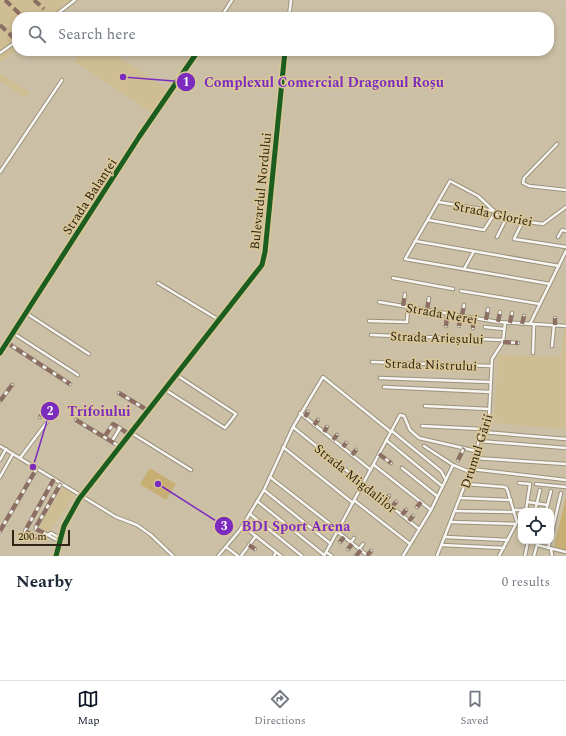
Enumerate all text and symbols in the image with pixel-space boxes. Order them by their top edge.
search box [12,12,554,56]
icon: search [26,23,48,45]
text: Search here [58,23,136,46]
callout: Complexul Comercial Dragonul Roșu [176,69,452,95]
text: Complexul Comercial Dragonul Roșu [204,72,445,93]
text: 1 [183,73,189,92]
street label: Bulevardul Nordului [245,132,277,251]
street label: Strada Balanței [58,154,122,239]
street label: Strada Gloriei [451,196,534,232]
street label: Strada Nerei [404,298,479,330]
street label: Strada Arieșului [390,326,484,350]
street label: Strada Nistrului [384,353,478,377]
callout: Trifoiului [40,398,139,424]
text: Trifoiului [67,401,131,422]
text: 2 [47,402,54,421]
street label: Drumul Gării [455,411,498,491]
street label: Strada Migdalilor [310,439,401,518]
map controls [518,508,554,544]
button: locate [518,508,554,544]
callout: BDI Sport Arena [214,513,358,539]
text: BDI Sport Arena [242,516,351,537]
text: 3 [221,517,228,536]
scale bar [12,528,70,547]
text: 200 m [18,528,47,545]
text: Nearby [16,569,72,595]
text: 0 results [502,572,550,592]
tab: Map [77,688,100,729]
tab: Directions [254,688,306,729]
tab: Saved [460,688,489,729]

